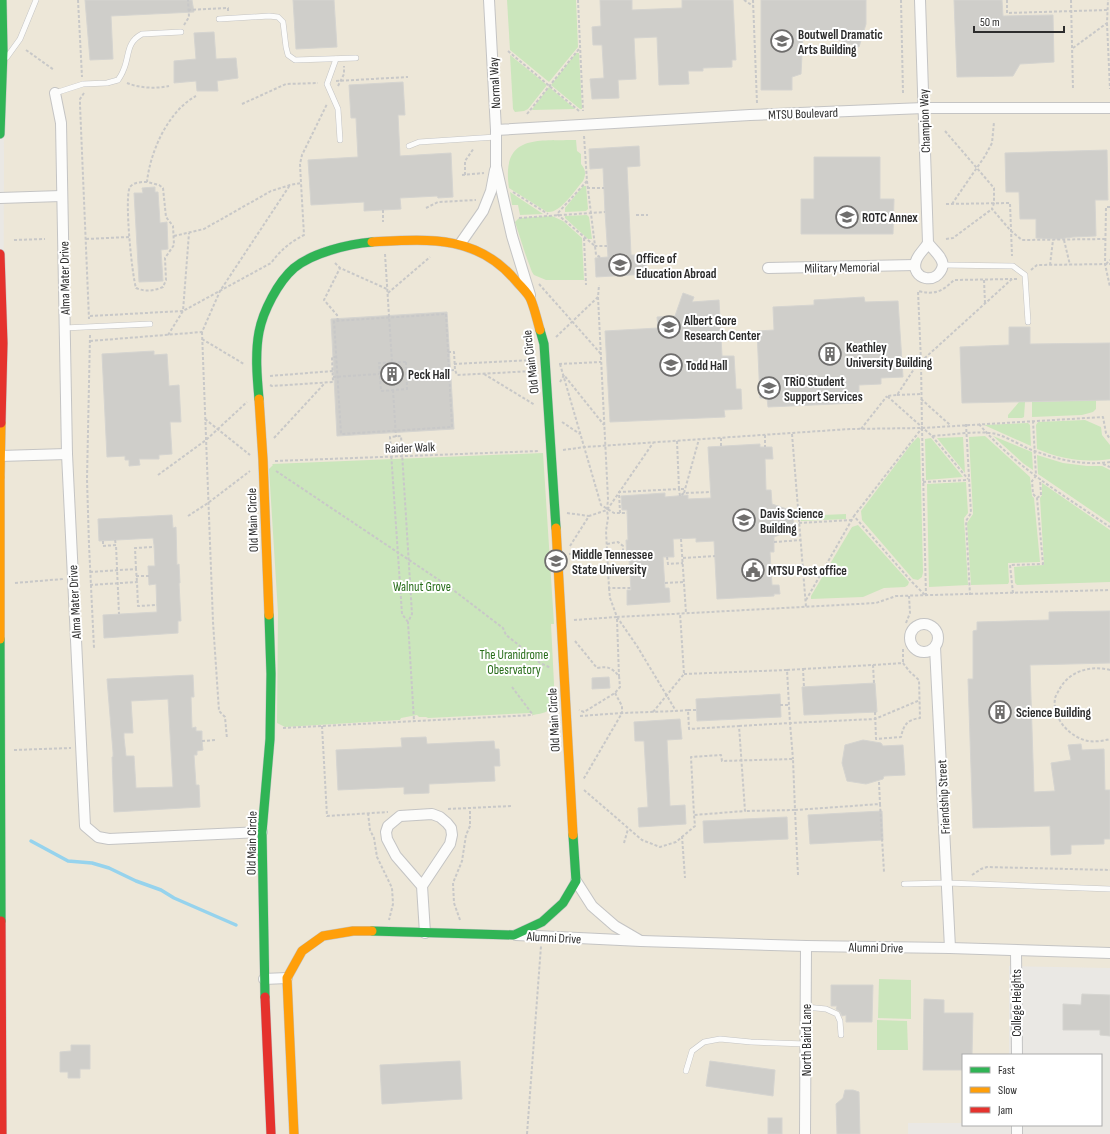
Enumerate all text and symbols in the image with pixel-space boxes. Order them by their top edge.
scale bar [974,8,1064,34]
text: 50 m [980,15,1000,30]
place label: Boutwell Dramatic Arts Building [797,27,883,58]
school or university icon: Boutwell Dramatic Arts Building [769,28,795,54]
street label: Normal Way [486,57,504,109]
street label: Champion Way [916,89,934,153]
street label: MTSU Boulevard [768,105,838,123]
school or university icon: ROTC Annex [834,204,860,230]
place label: ROTC Annex [862,210,918,226]
street label: Alma Mater Drive [56,241,74,316]
place label: Office of Education Abroad [636,251,717,282]
school or university icon: Office of Education Abroad [607,252,633,278]
street label: Military Memorial [804,259,880,277]
place label: Albert Gore Research Center [683,313,761,344]
school or university icon: Albert Gore Research Center [656,314,682,340]
street label: Old Main Circle [519,329,543,395]
place label: Keathley University Building [846,340,933,371]
building icon: Keathley University Building [817,341,843,367]
school or university icon: Todd Hall [658,352,684,378]
place label: Todd Hall [686,358,728,374]
building icon: Peck Hall [379,361,405,387]
place label: Peck Hall [408,367,450,383]
place label: TRiO Student Support Services [784,374,863,405]
school or university icon: TRiO Student Support Services [756,375,782,401]
street label: Raider Walk [385,439,435,457]
street label: Old Main Circle [244,488,262,552]
place label: Davis Science Building [760,506,824,537]
school or university icon: Davis Science Building [731,507,757,533]
place label: Middle Tennessee State University [572,547,653,578]
school or university icon: Middle Tennessee State University [543,548,569,574]
public building icon: MTSU Post office [740,557,766,583]
place label: MTSU Post office [768,563,847,579]
street label: Alma Mater Drive [65,565,85,640]
park label: Walnut Grove [393,579,451,595]
park label: The Uranidrome Obesrvatory [480,647,548,678]
street label: Old Main Circle [544,687,564,752]
building icon: Science Building [987,699,1013,725]
place label: Science Building [1016,705,1092,721]
street label: Friendship Street [934,759,954,835]
street label: Old Main Circle [243,811,261,875]
street label: Alumni Drive [525,929,582,947]
street label: Alumni Drive [848,940,903,956]
street label: College Heights [1009,969,1025,1037]
street label: North Baird Lane [799,1004,815,1076]
legend [962,1054,1102,1126]
text: Fast [998,1063,1015,1078]
text: Slow [998,1083,1017,1098]
text: Jam [997,1103,1013,1118]

